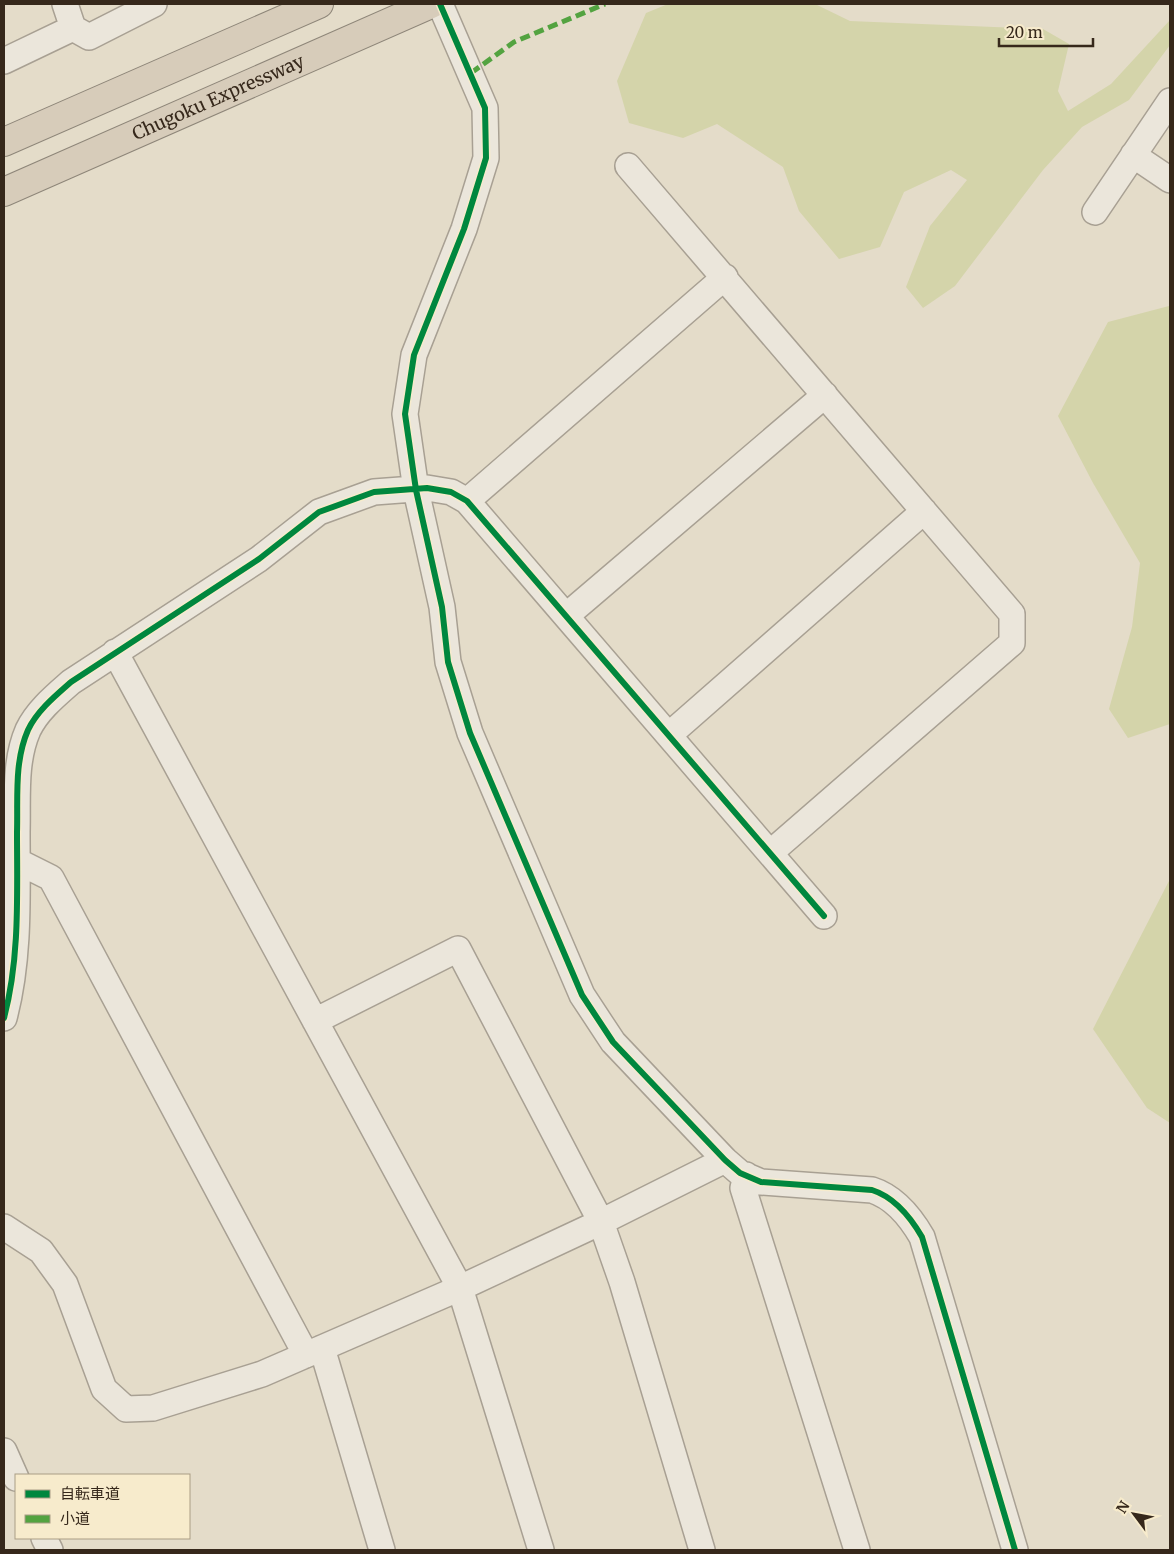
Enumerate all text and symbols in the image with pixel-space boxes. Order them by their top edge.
scale bar [999,15,1093,47]
text: 20 m [1006,23,1043,42]
street label: Chugoku Expressway [128,49,308,145]
legend [15,1474,190,1539]
text: 自転車道 [60,1484,120,1503]
north arrow [1109,1489,1159,1539]
text: N [1112,1498,1134,1517]
text: 小道 [60,1509,90,1528]

